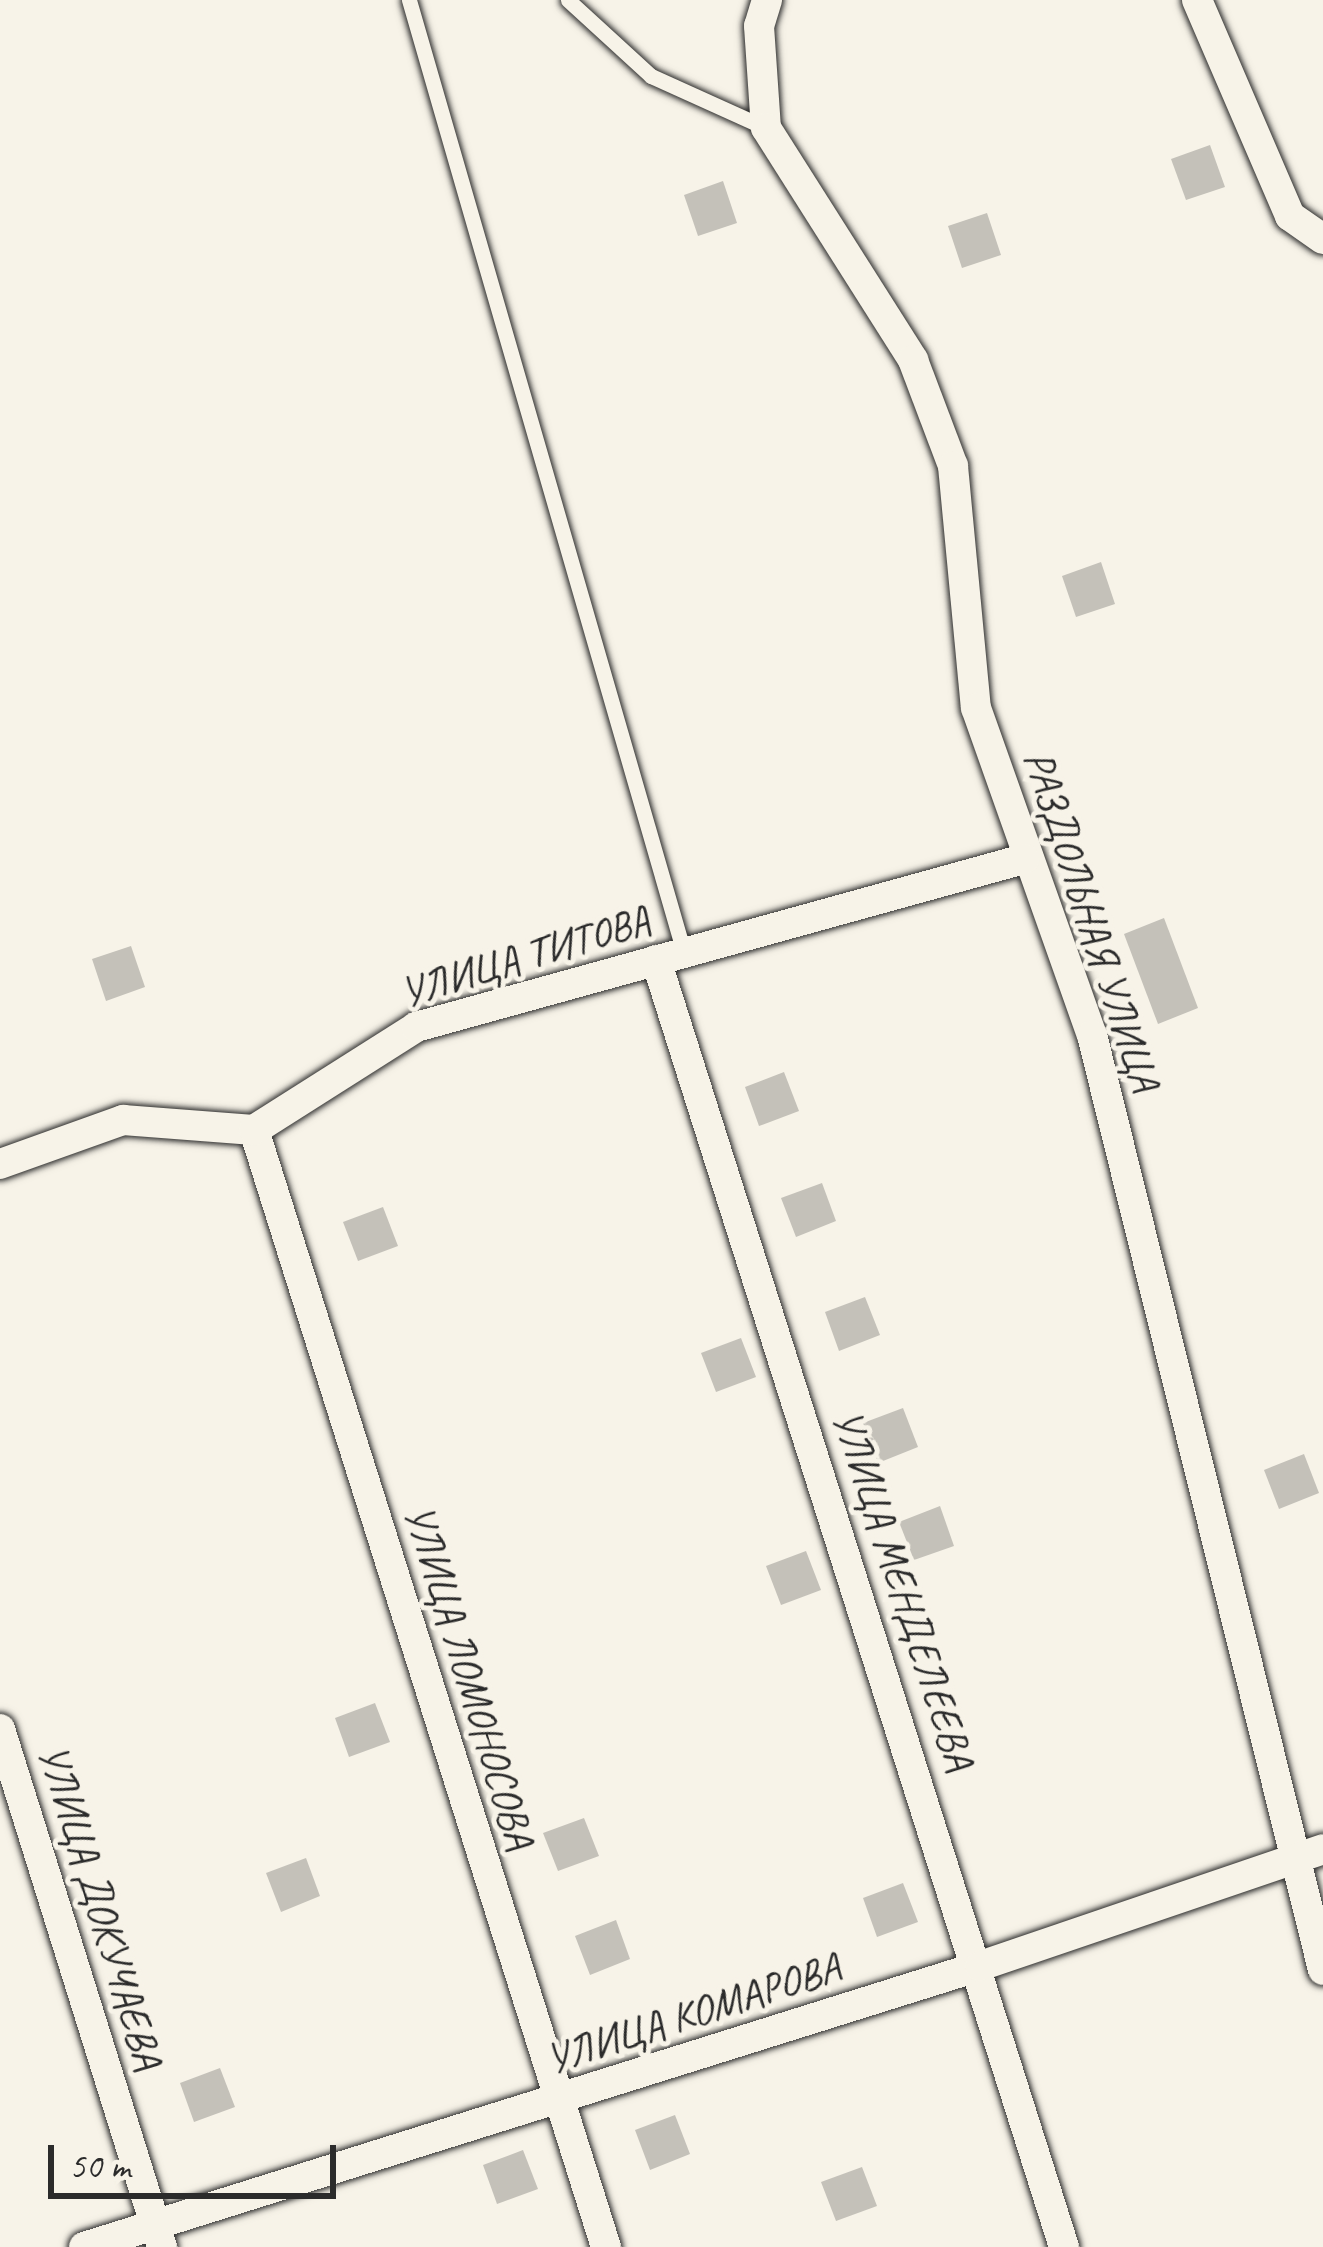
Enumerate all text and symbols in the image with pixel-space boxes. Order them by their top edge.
street label: РАЗДОЛЬНАЯ УЛИЦА [1012,745,1170,1097]
street label: УЛИЦА ТИТОВА [394,895,656,1019]
street label: УЛИЦА МЕНДЕЛЕЕВА [821,1404,985,1776]
street label: УЛИЦА ЛОМОНОСОВА [393,1500,545,1854]
street label: УЛИЦА ДОКУЧАЕВА [27,1739,173,2075]
street label: УЛИЦА КОМАРОВА [539,1943,847,2085]
scale bar [54,2121,342,2195]
text: 50 m [69,2143,130,2189]

